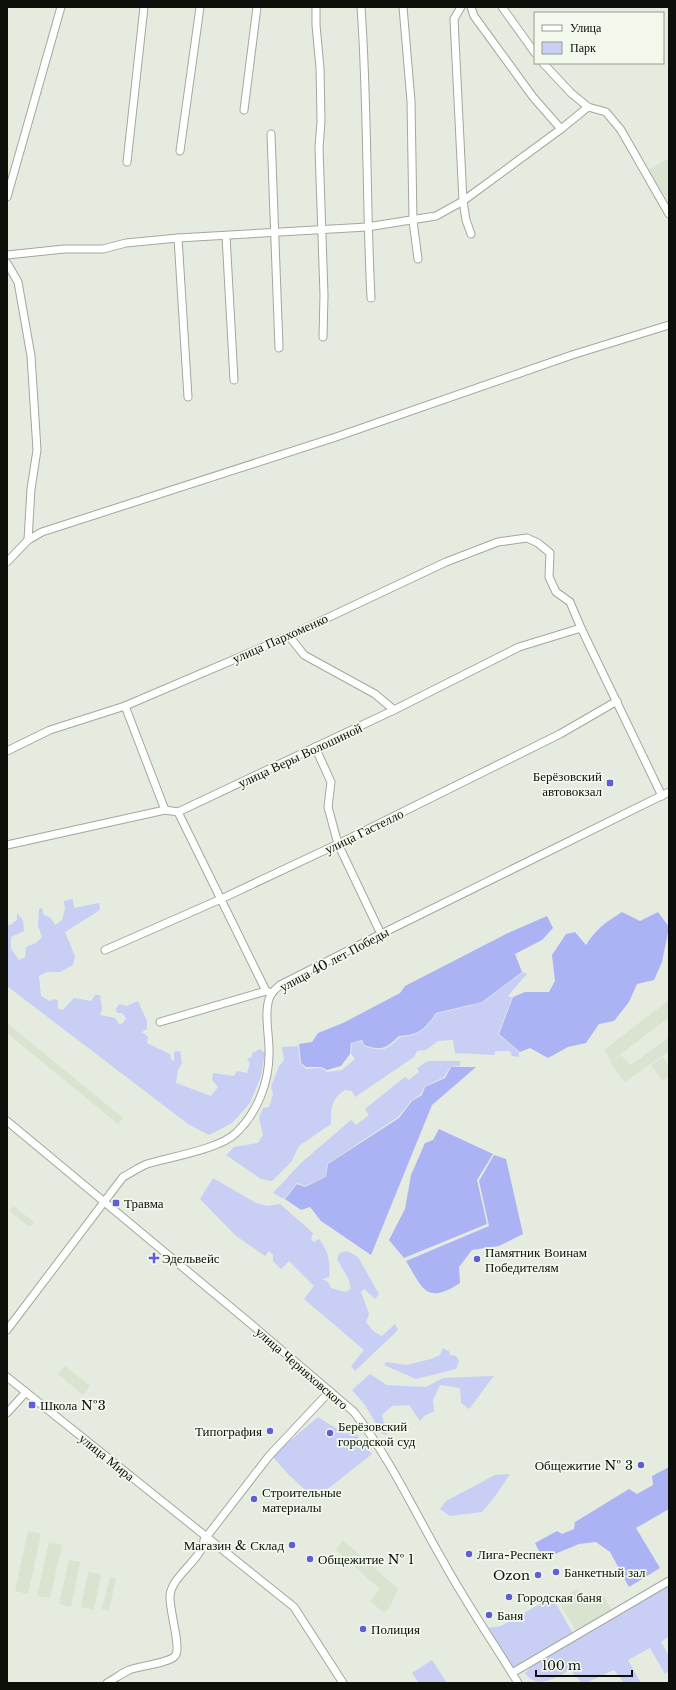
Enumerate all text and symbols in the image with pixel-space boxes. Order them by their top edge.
legend [534,12,664,64]
text: Улица [570,20,602,35]
text: Парк [570,40,596,55]
street label: улица Пархоменко [230,610,331,667]
street label: улица Веры Волошиной [236,719,365,792]
place label: Берёзовский автовокзал [533,768,603,800]
marker: Берёзовский автовокзал [605,778,615,788]
street label: улица Гастелло [322,805,406,858]
street label: улица 40 лет Победы [277,923,392,995]
place label: Травма [124,1195,164,1212]
marker: Травма [111,1198,121,1208]
place label: Памятник Воинам Победителям [485,1244,587,1276]
place label: Эдельвейс [162,1250,220,1267]
marker: Эдельвейс [149,1253,159,1263]
marker: Памятник Воинам Победителям [472,1254,482,1264]
street label: улица Черняховского [252,1323,352,1413]
place label: Школа №3 [40,1397,106,1414]
marker: Школа №3 [27,1400,37,1410]
place label: Берёзовский городской суд [338,1418,416,1450]
place label: Типография [195,1423,262,1440]
marker: Типография [265,1426,275,1436]
marker: Берёзовский городской суд [325,1428,335,1438]
street label: улица Мира [75,1430,138,1485]
place label: Общежитие № 3 [535,1457,633,1474]
marker: Общежитие № 3 [636,1460,646,1470]
place label: Строительные материалы [262,1484,342,1516]
marker: Строительные материалы [249,1494,259,1504]
place label: Магазин & Склад [184,1537,284,1554]
marker: Магазин & Склад [287,1540,297,1550]
place label: Лига-Респект [477,1546,554,1563]
marker: Лига-Респект [464,1549,474,1559]
place label: Общежитие № 1 [318,1551,414,1568]
marker: Общежитие № 1 [305,1554,315,1564]
place label: Банкетный зал [564,1564,646,1581]
place label: Ozon [493,1567,530,1584]
marker: Банкетный зал [551,1567,561,1577]
marker: Ozon [533,1570,543,1580]
place label: Городская баня [517,1589,602,1606]
marker: Городская баня [504,1592,514,1602]
place label: Баня [497,1607,523,1624]
marker: Баня [484,1610,494,1620]
place label: Полиция [371,1621,420,1638]
marker: Полиция [358,1624,368,1634]
scale bar [536,1652,632,1678]
text: 100 m [542,1658,581,1673]

